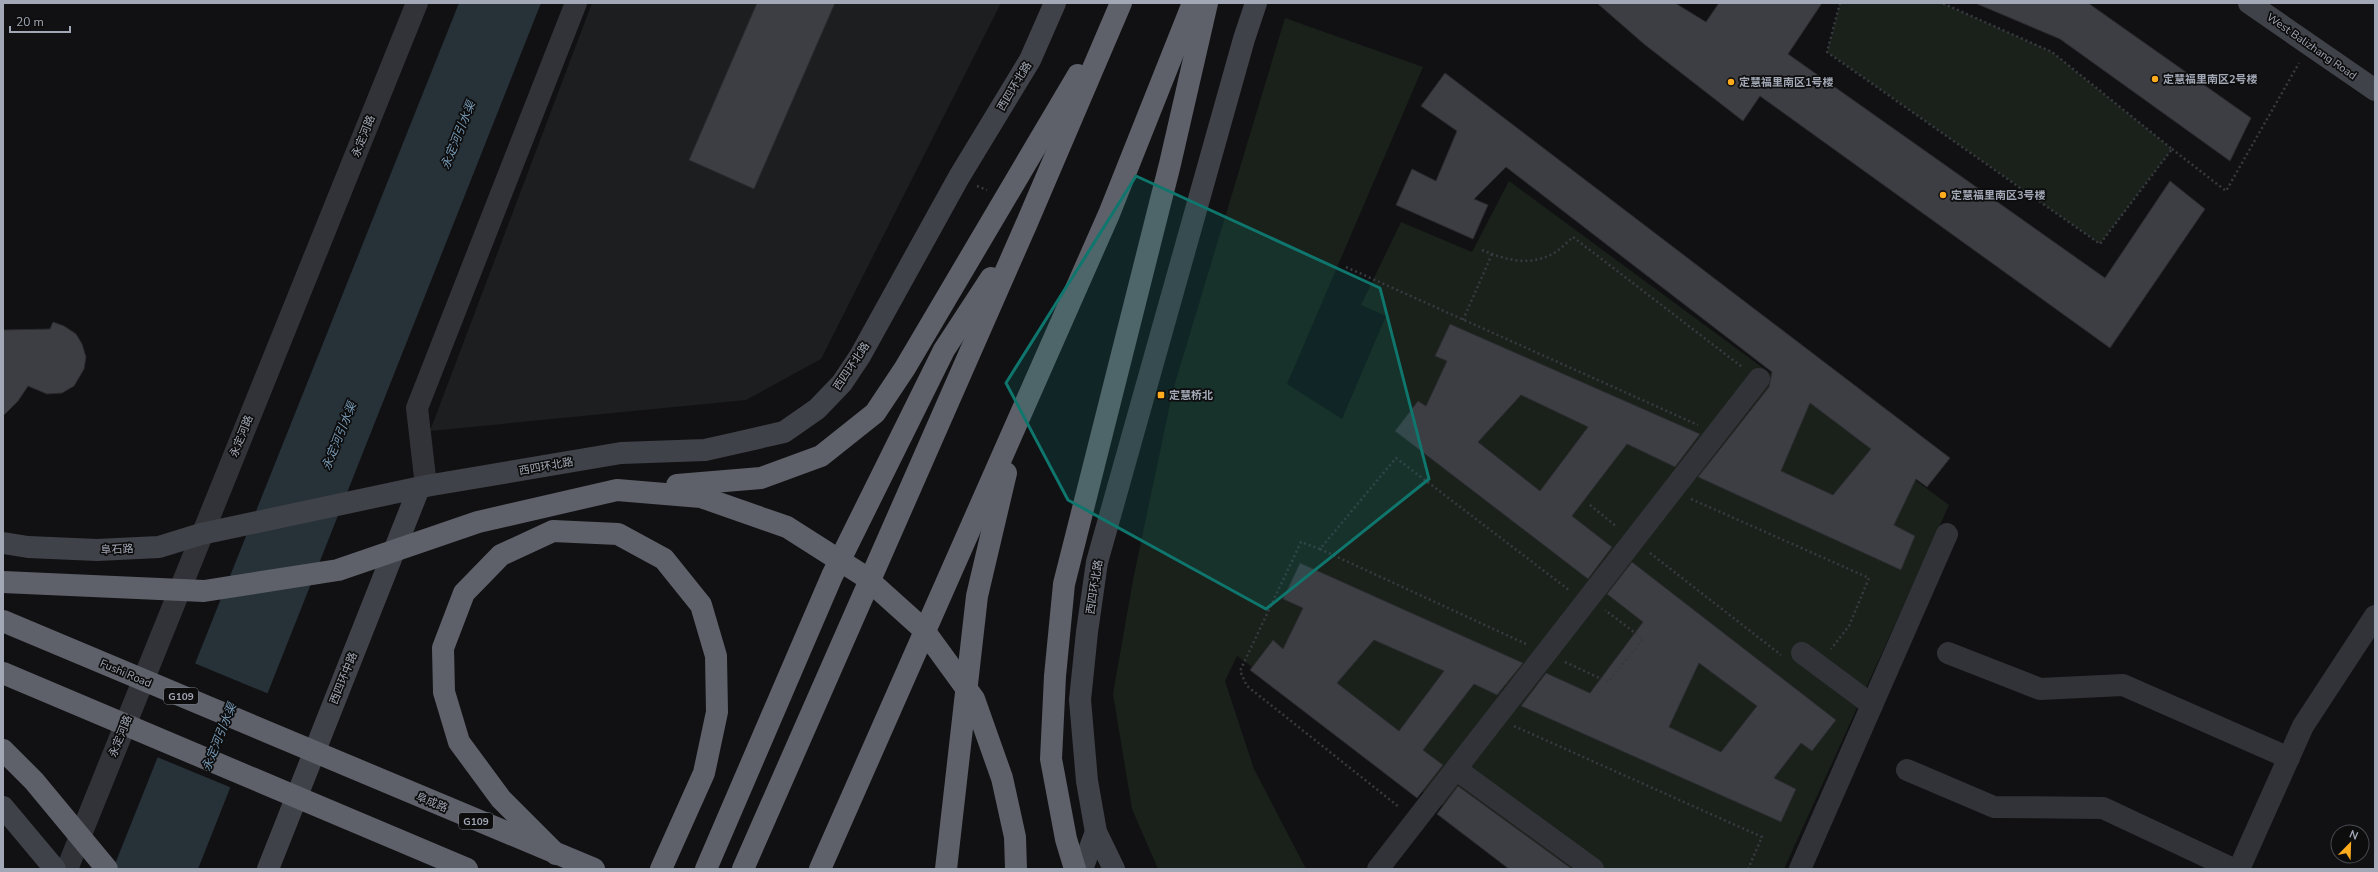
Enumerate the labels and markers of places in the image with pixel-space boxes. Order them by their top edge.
place label: 定慧福里南区2号楼 [2163,72,2258,87]
marker: 定慧福里南区2号楼 [2150,74,2160,84]
place label: 定慧福里南区1号楼 [1739,75,1834,90]
marker: 定慧福里南区1号楼 [1726,77,1736,87]
place label: 定慧福里南区3号楼 [1951,188,2046,203]
marker: 定慧福里南区3号楼 [1938,190,1948,200]
place label: 定慧桥北 [1169,388,1213,403]
marker: 定慧桥北 [1156,390,1166,400]

